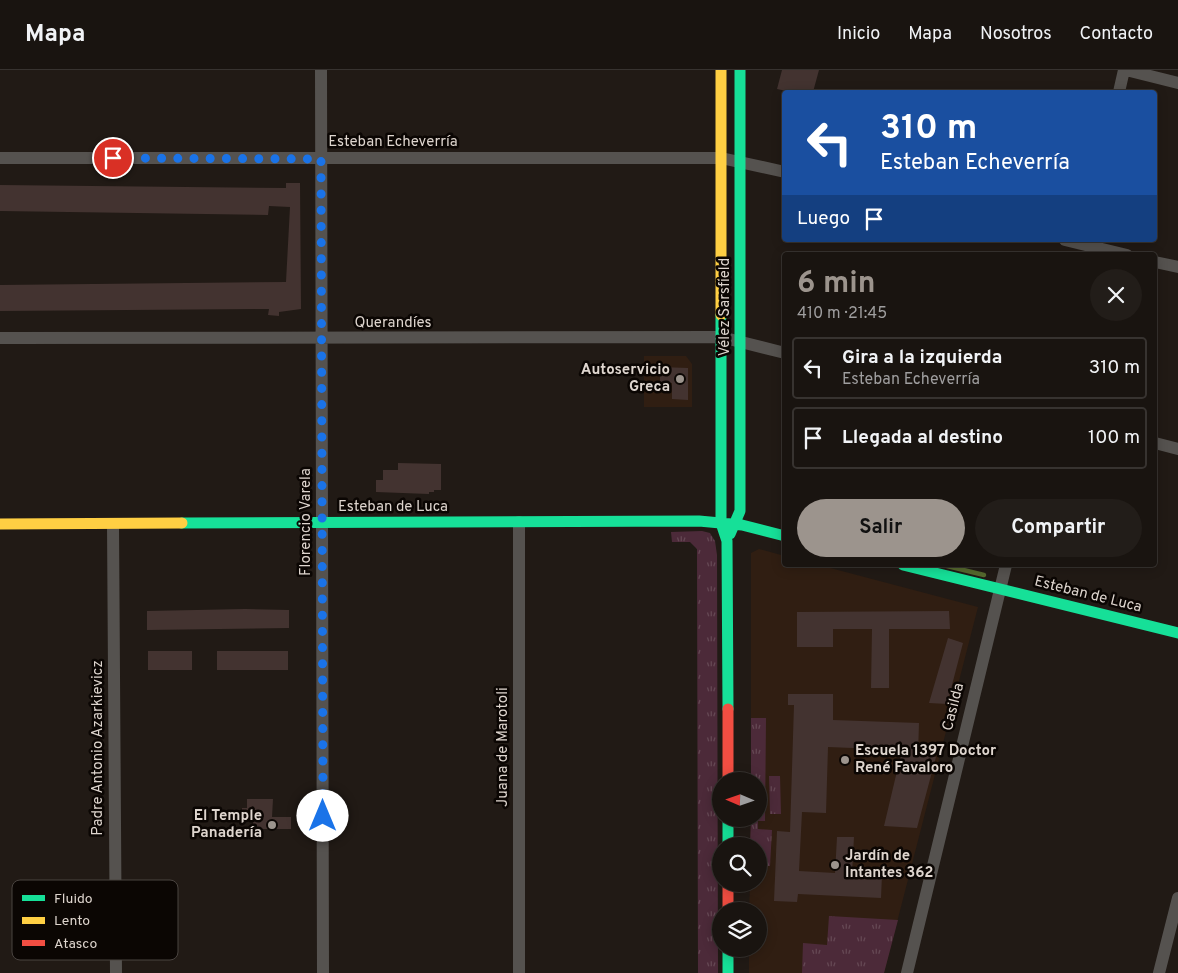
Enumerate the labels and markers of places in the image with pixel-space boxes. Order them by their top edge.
pin [92,137,134,179]
place label: Autoservicio Greca [581,361,670,397]
marker: Autoservicio Greca [674,373,686,385]
place label: Escuela 1397 Doctor René Favaloro [855,742,997,778]
marker: Escuela 1397 Doctor René Favaloro [839,754,851,766]
place label: El Temple Panadería [191,807,262,843]
marker: El Temple Panadería [266,819,278,831]
place label: Jardín de Intantes 362 [845,847,934,883]
marker: Jardín de Intantes 362 [829,859,841,871]

